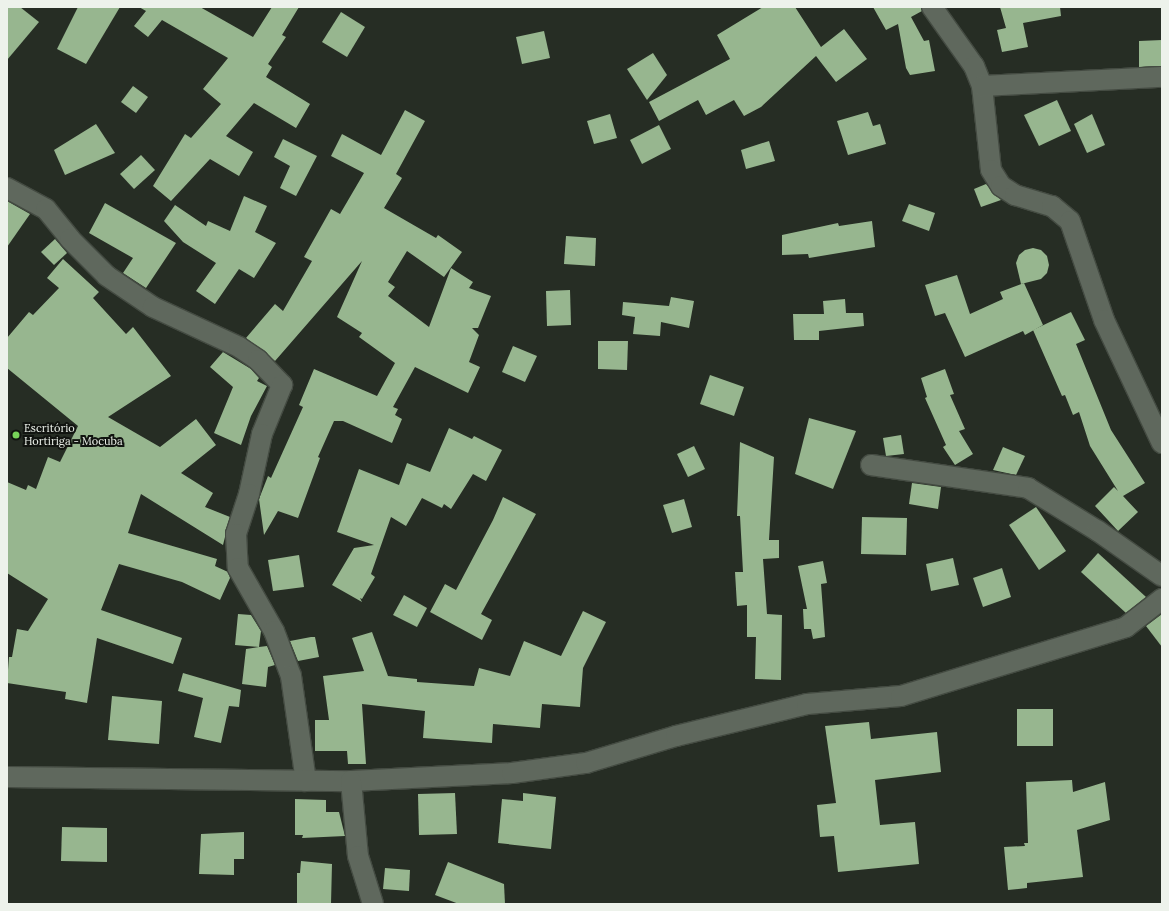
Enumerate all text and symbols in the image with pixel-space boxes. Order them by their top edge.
place label: Escritório Hortiriga - Mocuba [24,422,123,448]
marker: Escritório Hortiriga - Mocuba [11,430,21,440]

